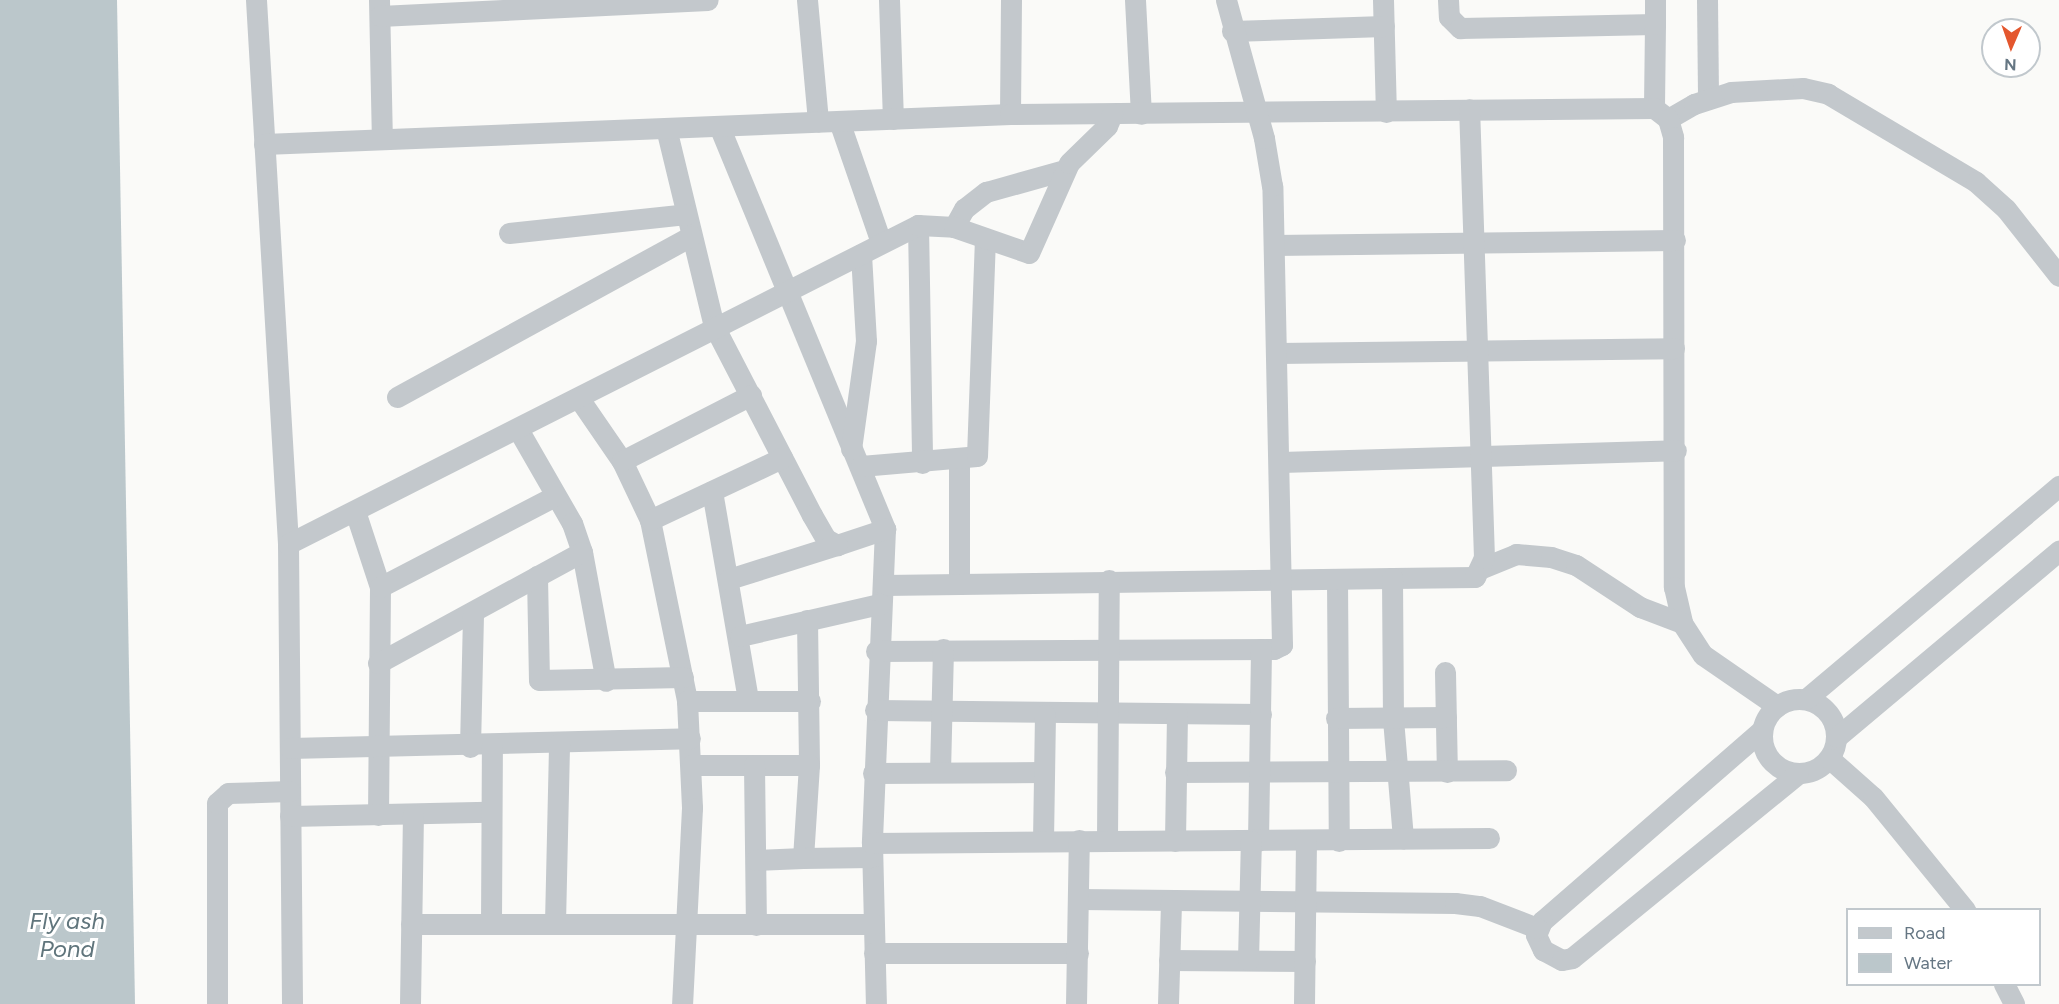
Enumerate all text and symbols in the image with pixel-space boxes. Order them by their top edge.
north arrow [1981,18,2041,78]
text: N [2004,55,2017,74]
water label: Fly ash Pond [29,907,105,963]
legend [1846,908,2041,986]
text: Road [1904,922,1945,944]
text: Water [1904,952,1952,974]

